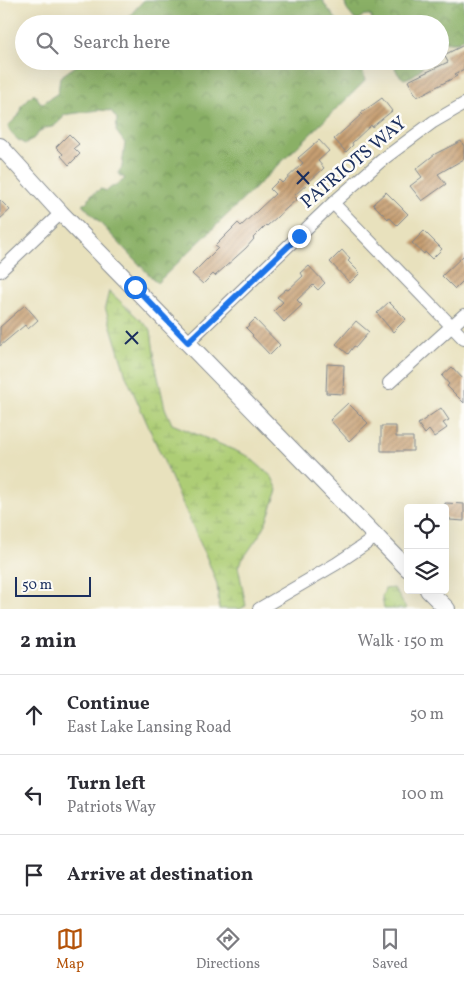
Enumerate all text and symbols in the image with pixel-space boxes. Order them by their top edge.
search box [15,15,449,70]
icon: search [33,29,61,57]
text: Search here [73,30,170,56]
street label: PATRIOTS WAY [295,111,413,215]
route end [288,225,311,248]
route start [124,276,147,299]
map controls [404,504,449,594]
button: locate [404,504,449,549]
button: layers [404,549,449,594]
scale bar [15,574,91,597]
text: 50 m [22,576,52,595]
text: 2 min [20,627,77,656]
text: Walk · 150 m [358,631,444,653]
text: Continue [67,691,150,717]
icon: ahead [20,701,48,729]
text: 50 m [410,704,444,726]
text: East Lake Lansing Road [67,717,232,739]
text: Turn left [67,771,146,797]
icon: left [20,781,48,809]
text: 100 m [401,784,444,806]
text: Patriots Way [67,797,156,819]
icon: arrive [20,861,48,889]
text: Arrive at destination [67,862,253,888]
tab: Map [56,925,84,974]
tab: Directions [196,925,260,974]
tab: Saved [372,925,408,974]

